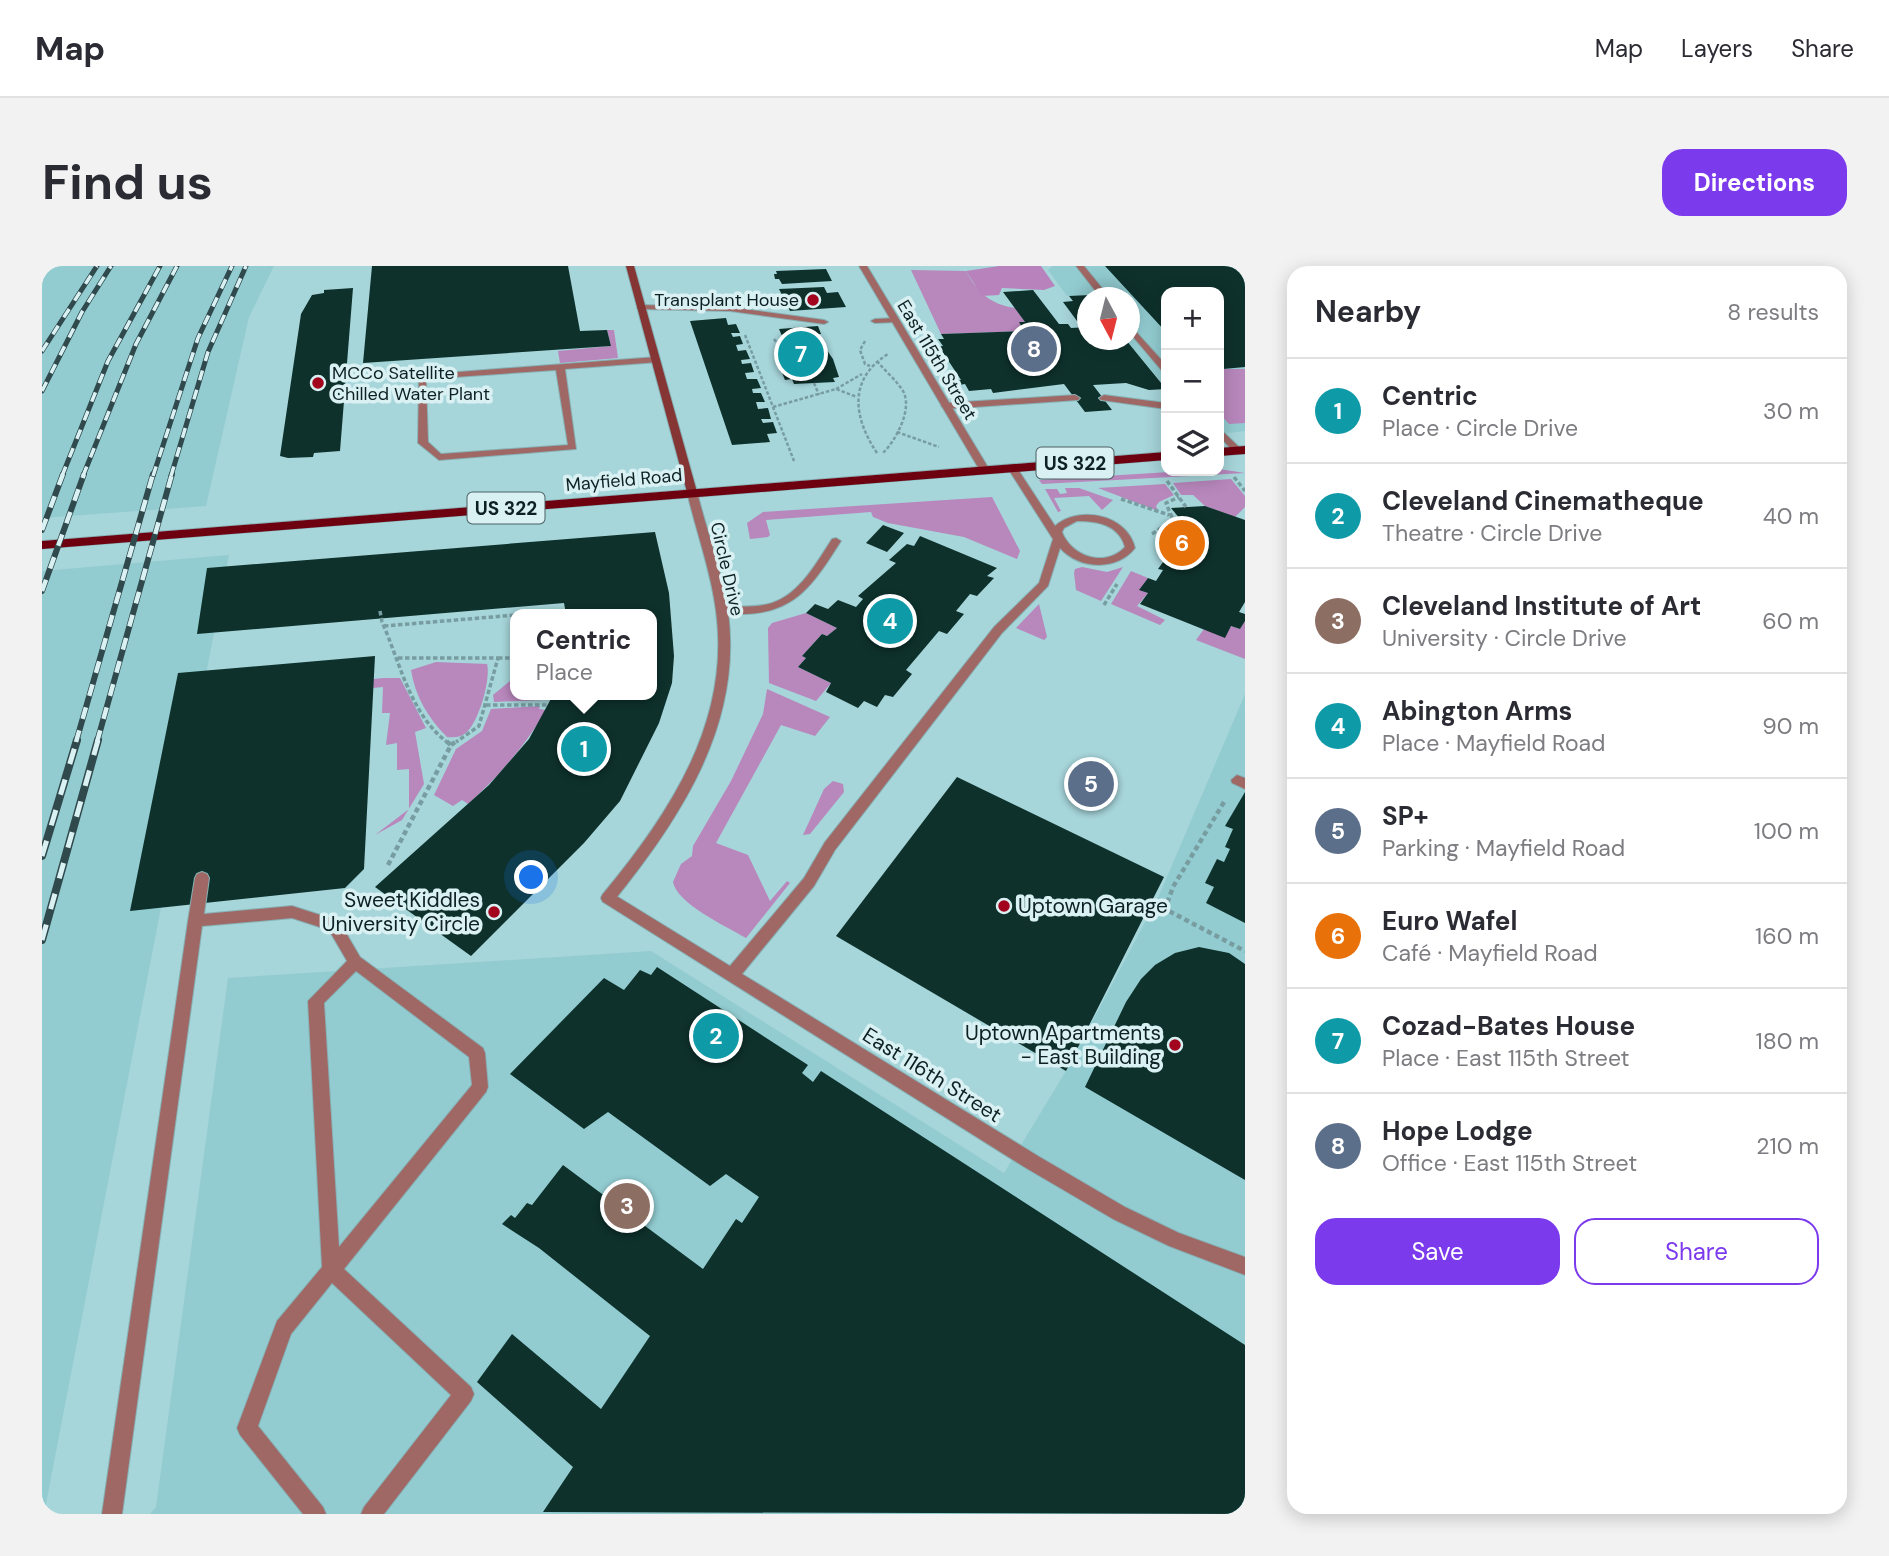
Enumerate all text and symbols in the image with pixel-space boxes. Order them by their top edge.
text: Map [35,27,105,70]
text: Map [1595,33,1643,64]
text: Layers [1681,33,1753,64]
text: Share [1791,33,1854,64]
button: Directions [1662,149,1847,216]
text: Find us [42,150,213,214]
north arrow [1077,287,1140,350]
map controls [1161,287,1224,476]
button: + [1161,287,1224,350]
place label: Transplant House [654,288,799,312]
marker: Transplant House [805,292,821,308]
text: Nearby [1315,292,1421,331]
street label: East 115th Street [892,296,982,424]
text: 8 results [1727,297,1819,327]
pin: 8 [1011,323,1057,375]
pin: 7 [778,328,824,380]
button: − [1161,350,1224,413]
place label: MCCo Satellite Chilled Water Plant [332,361,490,406]
marker: MCCo Satellite Chilled Water Plant [310,375,326,391]
text: Centric [1382,379,1478,413]
text: 1 [1334,396,1342,426]
text: 30 m [1763,396,1819,426]
button: layers [1161,413,1224,476]
text: Place · Circle Drive [1382,413,1578,443]
road number: US 322 [1037,448,1114,478]
street label: Mayfield Road [565,463,683,497]
text: Cleveland Cinematheque [1382,484,1704,518]
road number: US 322 [468,492,545,524]
text: 2 [1331,501,1345,531]
text: 40 m [1763,501,1819,531]
pin: 6 [1159,517,1205,569]
text: Theatre · Circle Drive [1382,518,1602,548]
street label: Circle Drive [705,520,749,618]
text: Cleveland Institute of Art [1382,589,1701,623]
pin: 4 [867,595,913,647]
text: 3 [1331,606,1345,636]
text: 60 m [1762,606,1819,636]
popup [510,609,657,700]
text: Centric [536,623,631,657]
text: University · Circle Drive [1382,623,1627,653]
text: Place [536,657,593,687]
text: Abington Arms [1382,694,1572,728]
text: 4 [1331,711,1345,741]
text: 90 m [1762,711,1819,741]
pin: 1 [561,723,607,775]
text: Place · Mayfield Road [1382,728,1606,758]
pin: 5 [1068,758,1114,810]
text: SP+ [1382,799,1429,833]
text: 5 [1331,816,1345,846]
text: 100 m [1754,816,1819,846]
text: Parking · Mayfield Road [1382,833,1625,863]
your location [514,860,548,894]
place label: Sweet Kiddles University Circle [322,886,480,938]
place label: Uptown Garage [1018,892,1168,920]
marker: Uptown Garage [996,898,1012,914]
marker: Sweet Kiddles University Circle [486,904,502,920]
text: Euro Wafel [1382,904,1517,938]
text: 6 [1331,921,1345,951]
text: 160 m [1755,921,1819,951]
text: Café · Mayfield Road [1382,938,1598,968]
text: Cozad-Bates House [1382,1009,1635,1043]
pin: 2 [693,1010,739,1062]
place label: Uptown Apartments - East Building [965,1019,1161,1071]
street label: East 116th Street [857,1021,1007,1129]
text: 7 [1332,1026,1344,1056]
text: 180 m [1755,1026,1819,1056]
marker: Uptown Apartments - East Building [1167,1037,1183,1053]
text: Place · East 115th Street [1382,1043,1630,1073]
text: Hope Lodge [1382,1114,1533,1148]
text: 8 [1331,1131,1345,1161]
text: 210 m [1756,1131,1819,1161]
text: Office · East 115th Street [1382,1148,1637,1178]
pin: 3 [604,1180,650,1232]
button: Save [1315,1218,1560,1285]
button: Share [1574,1218,1819,1285]

